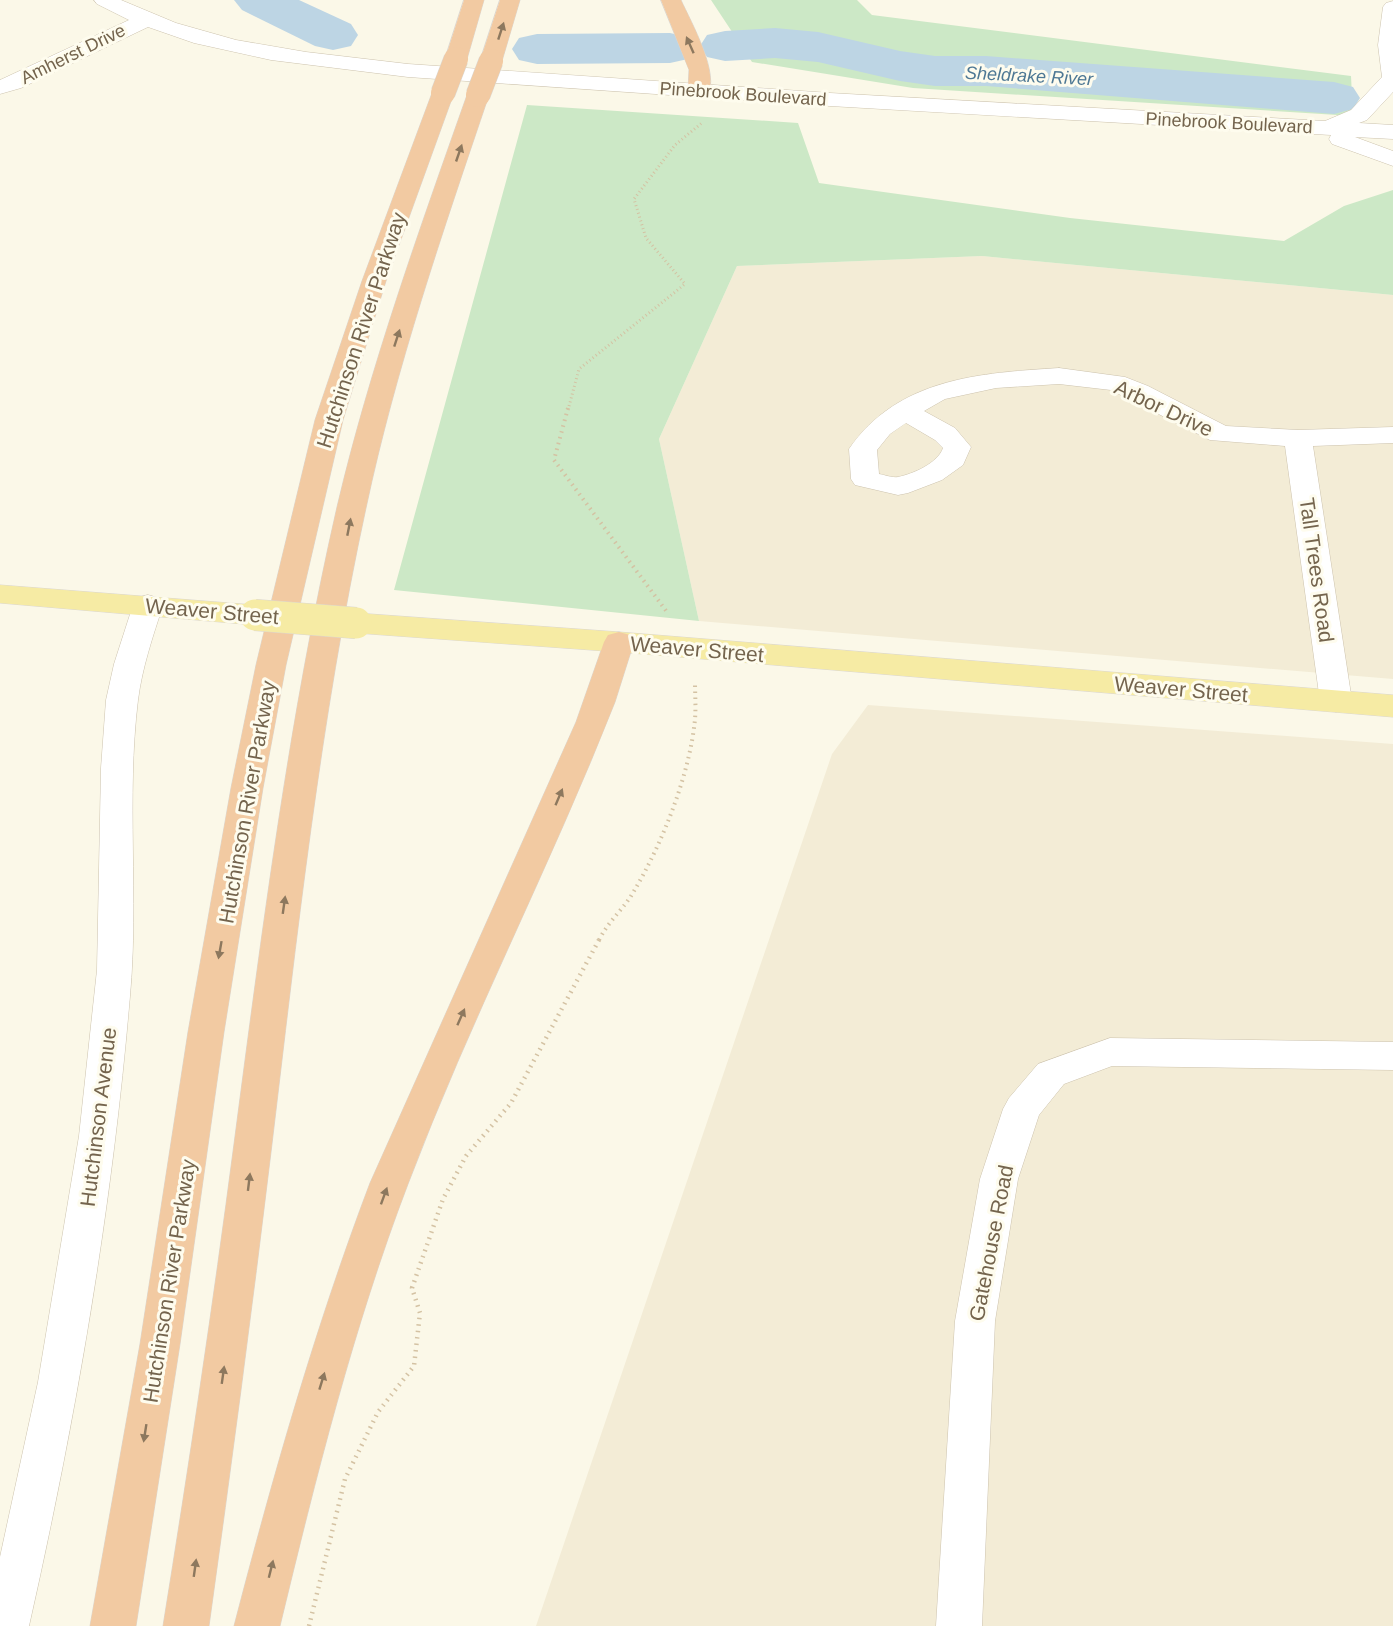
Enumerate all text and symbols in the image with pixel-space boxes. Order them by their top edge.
street label: Amherst Drive [17,20,129,88]
one-way arrow [497,22,506,40]
one-way arrow [685,36,694,53]
water label: Sheldrake River [965,63,1094,89]
street label: Pinebrook Boulevard [659,78,827,110]
street label: Pinebrook Boulevard [1145,109,1313,137]
one-way arrow [454,144,464,162]
street label: Hutchinson River Parkway [312,209,410,451]
one-way arrow [393,329,402,347]
street label: Arbor Drive [1111,375,1217,441]
street label: Tall Trees Road [1295,496,1339,644]
one-way arrow [345,517,354,536]
street label: Weaver Street [144,594,280,628]
street label: Weaver Street [629,632,765,666]
street label: Weaver Street [1113,672,1249,706]
street label: Hutchinson River Parkway [214,678,280,925]
one-way arrow [554,787,564,805]
one-way arrow [279,895,288,914]
one-way arrow [215,941,224,960]
one-way arrow [457,1008,466,1026]
street label: Hutchinson Avenue [76,1026,120,1208]
street label: Hutchinson River Parkway [138,1157,200,1404]
street label: Gatehouse Road [965,1163,1017,1323]
one-way arrow [244,1172,253,1191]
one-way arrow [380,1187,390,1205]
one-way arrow [218,1366,227,1385]
one-way arrow [318,1372,327,1390]
one-way arrow [141,1424,150,1443]
one-way arrow [190,1559,199,1578]
one-way arrow [267,1560,277,1578]

